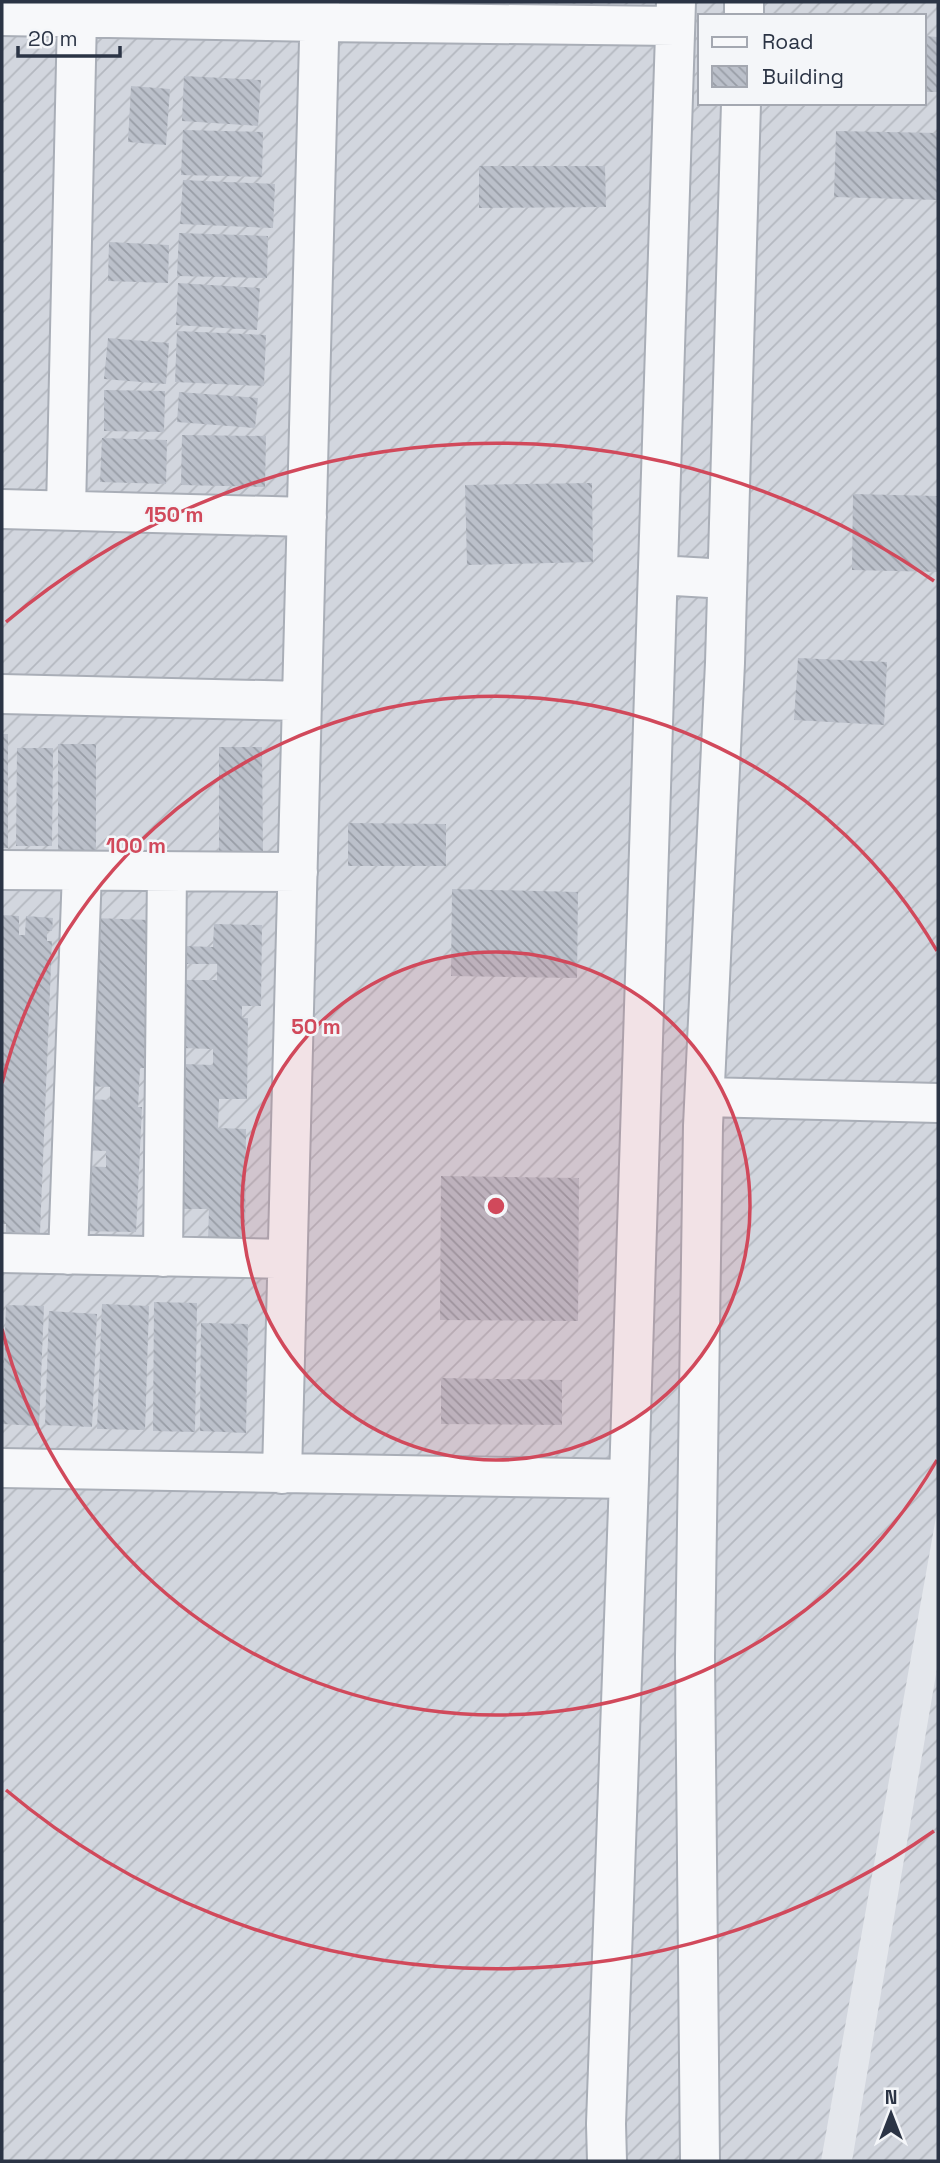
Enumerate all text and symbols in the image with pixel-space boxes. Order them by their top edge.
scale bar [18,14,119,58]
legend [698,14,926,105]
text: 20 m [28,25,78,52]
text: Road [762,28,814,55]
text: Building [762,63,844,90]
text: 150 m [145,501,203,528]
text: 100 m [106,832,166,859]
text: 50 m [291,1013,341,1040]
centre of rings [484,1194,508,1218]
north arrow [856,2079,926,2149]
text: N [885,2085,897,2110]

